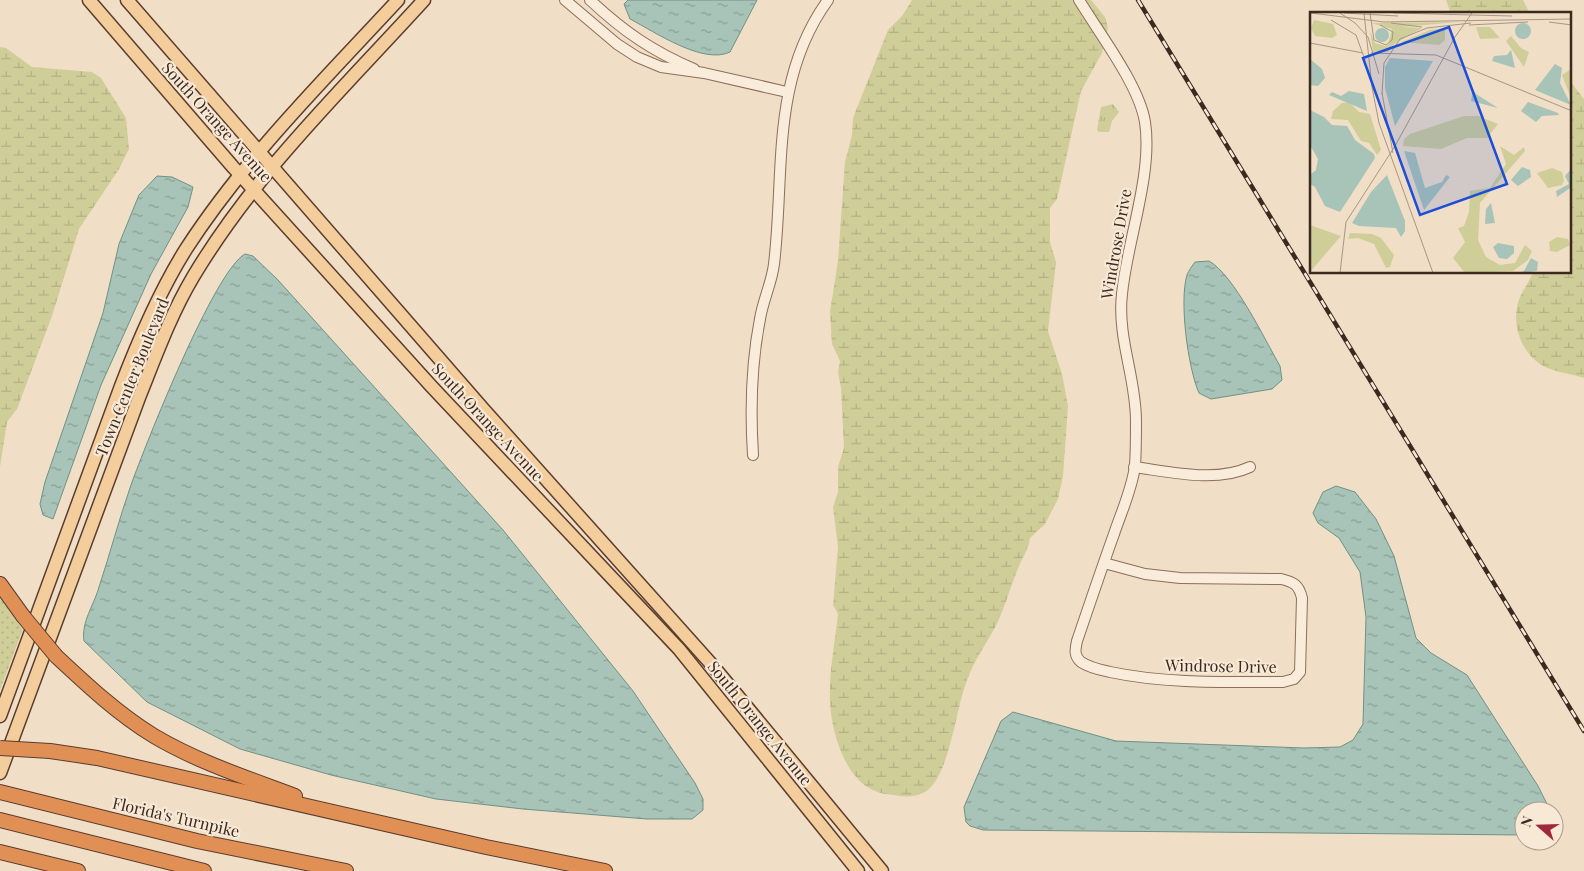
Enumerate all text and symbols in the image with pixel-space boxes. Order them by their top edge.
inset map [1310,12,1572,274]
street label: South Orange Avenue [158,57,277,186]
street label: Windrose Drive [1095,187,1136,302]
street label: Town Center Boulevard [90,294,173,459]
street label: South Orange Avenue [428,358,549,485]
street label: Windrose Drive [1164,654,1277,677]
street label: South Orange Avenue [704,656,817,789]
street label: Florida's Turnpike [110,792,242,841]
north arrow [1514,801,1564,851]
text: N [1516,813,1537,829]

